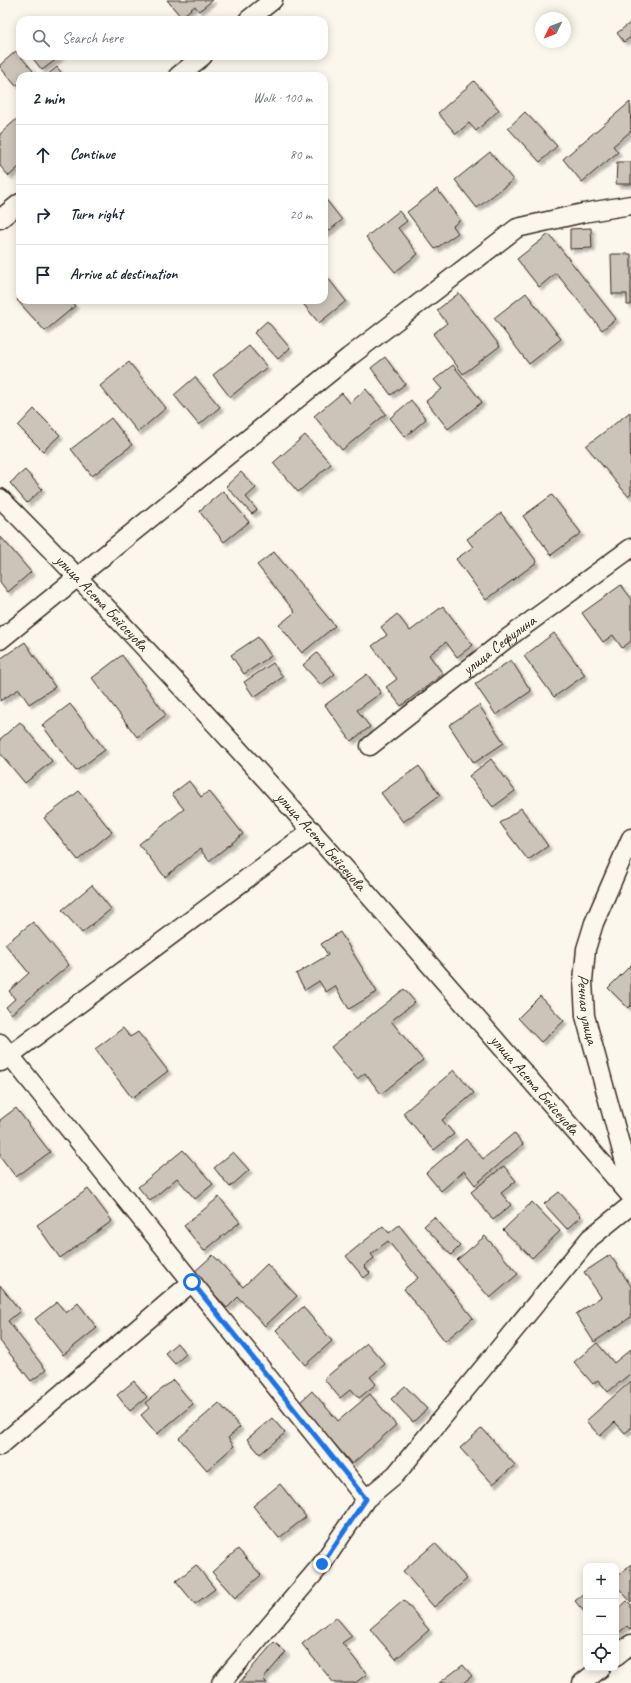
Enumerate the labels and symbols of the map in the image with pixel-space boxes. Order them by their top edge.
north arrow [535,12,571,48]
street label: улица Асета Бейсеуова [50,550,153,656]
street label: улица Сефулина [458,610,541,680]
street label: улица Асета Бейсеуова [271,787,371,896]
street label: Речная улица [573,974,603,1048]
street label: улица Асета Бейсеуова [485,1030,584,1140]
route start [183,1273,201,1291]
route end [313,1555,331,1573]

